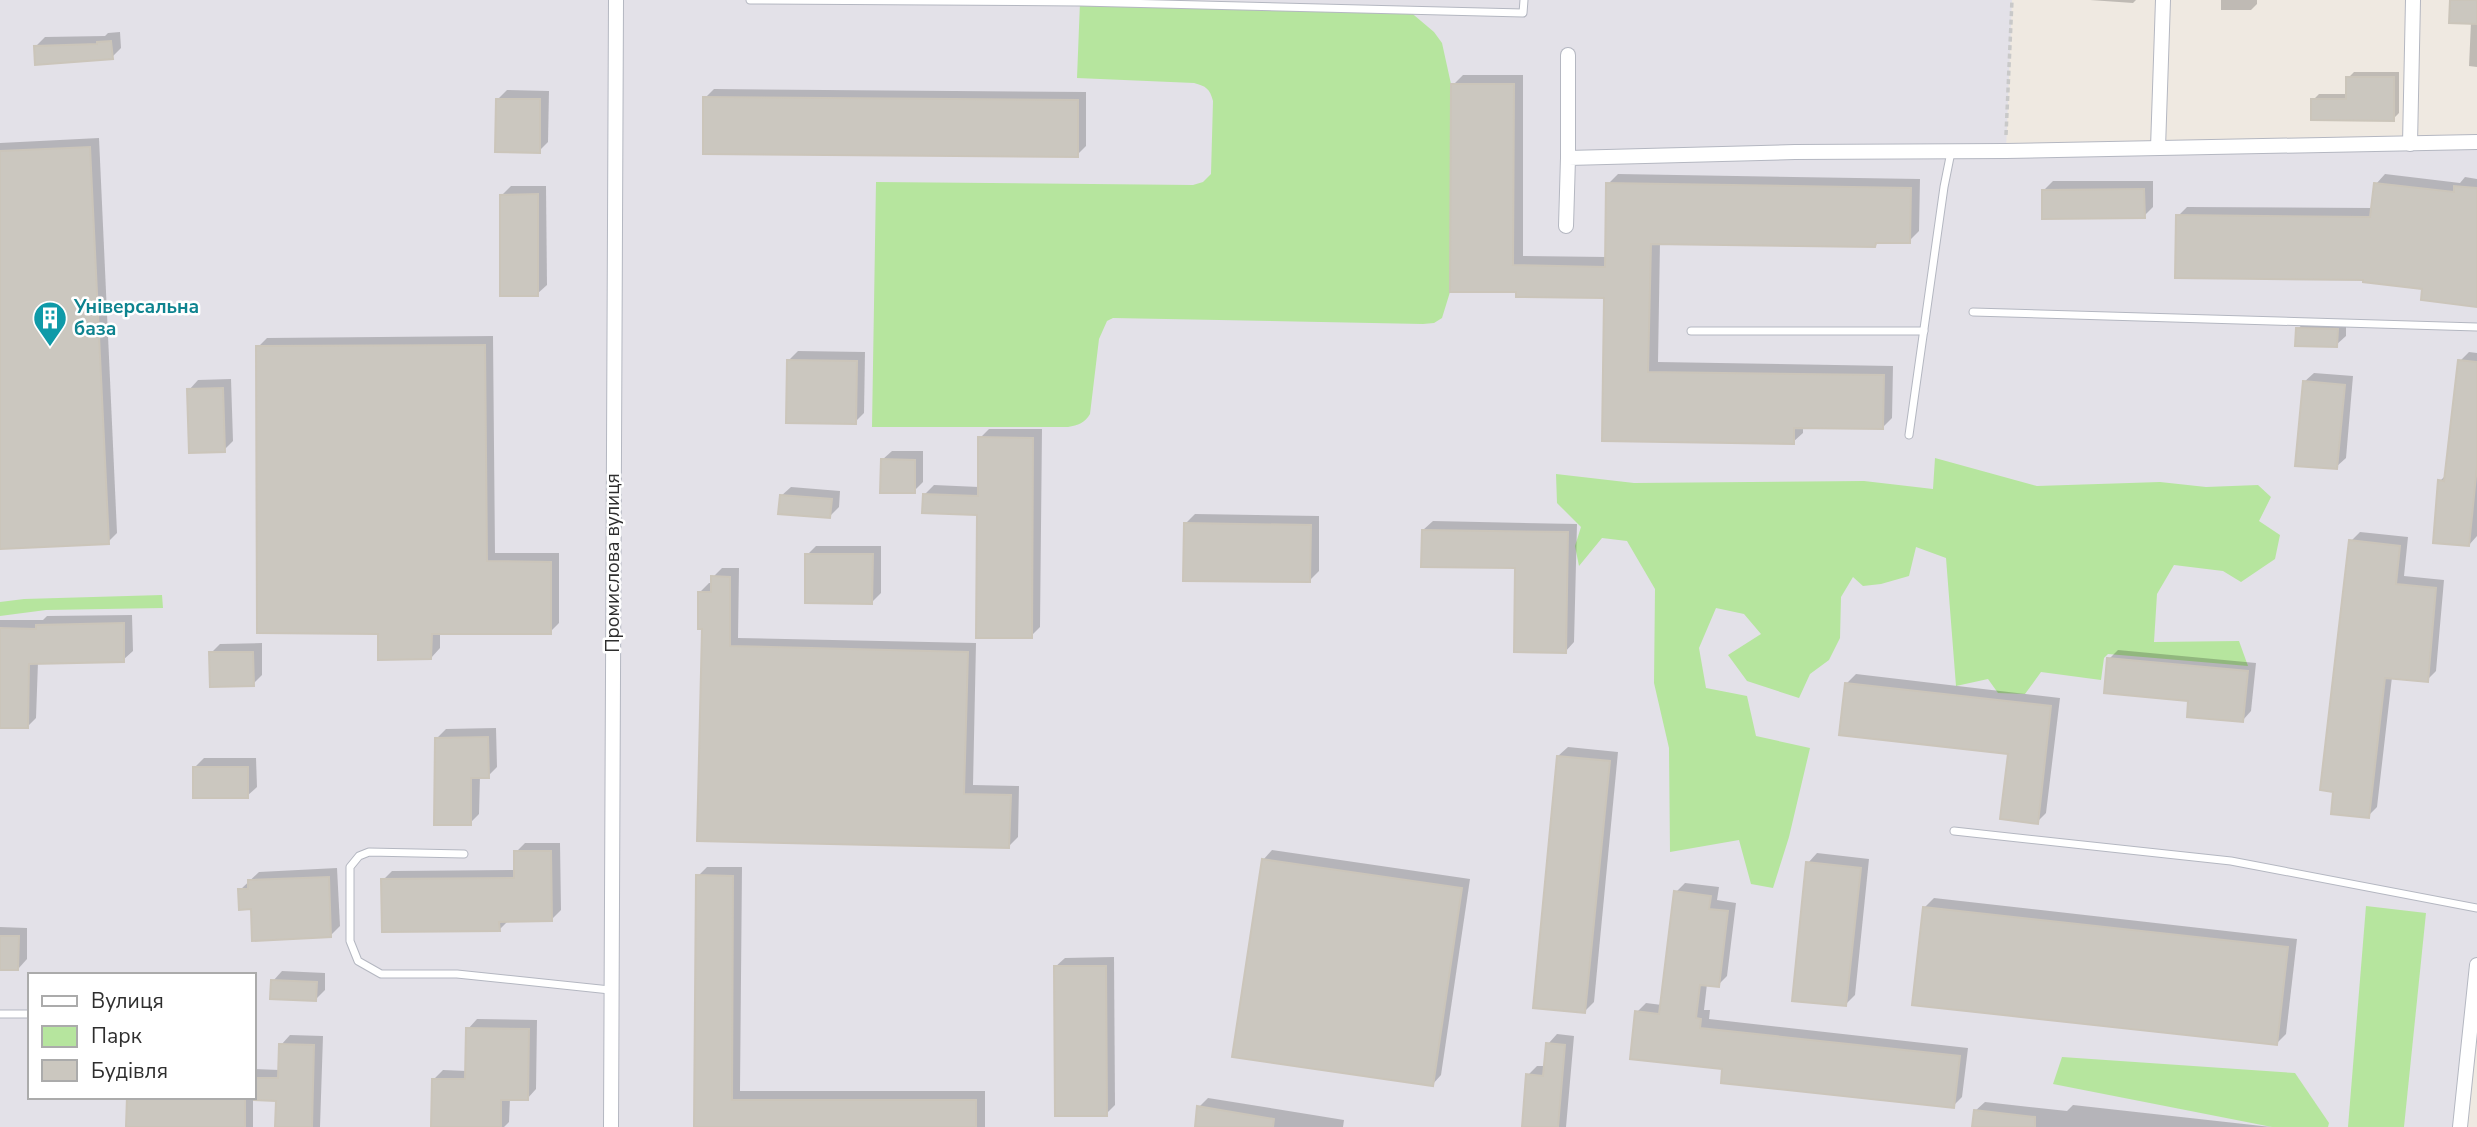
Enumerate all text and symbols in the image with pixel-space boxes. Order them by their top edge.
place label: Універсальна база [73,294,199,342]
building icon: Універсальна база [31,299,69,348]
street label: Промислова вулиця [600,473,626,653]
legend [28,973,256,1099]
text: Вулиця [91,987,164,1015]
text: Парк [91,1022,143,1050]
text: Будівля [91,1057,168,1085]

